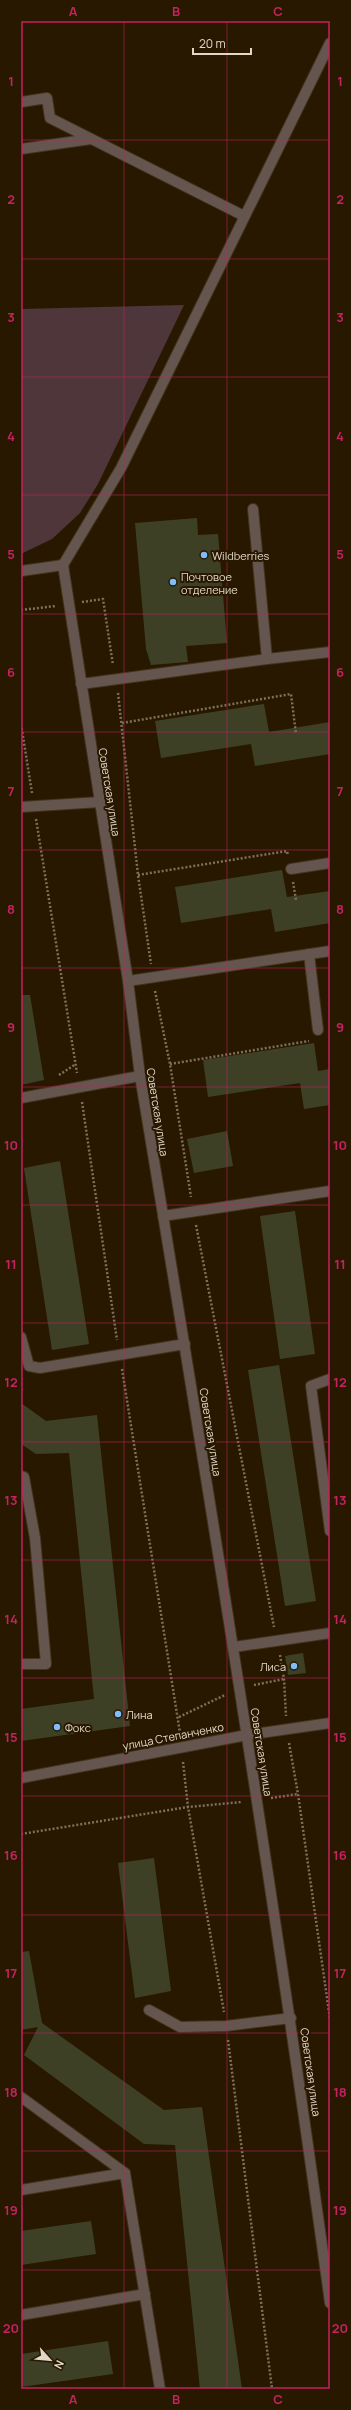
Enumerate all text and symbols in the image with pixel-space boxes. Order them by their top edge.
text: A [69,2,78,20]
text: B [172,2,180,20]
text: C [273,2,283,20]
scale bar [193,30,251,56]
text: 20 m [199,35,226,52]
text: 1 [8,72,14,90]
text: 1 [337,72,343,90]
text: 2 [7,190,15,208]
text: 2 [336,190,344,208]
text: 3 [7,308,15,326]
text: 3 [336,308,344,326]
text: 4 [7,427,15,445]
text: 4 [336,427,344,445]
text: 5 [7,545,15,563]
text: 5 [336,545,344,563]
place label: Wildberries [212,548,270,563]
marker: Wildberries [199,550,209,560]
place label: Почтовое отделение [181,569,238,597]
marker: Почтовое отделение [168,577,178,587]
text: 6 [7,663,15,681]
text: 6 [336,663,344,681]
street label: Советская улица [96,747,124,837]
text: 7 [8,782,15,800]
text: 7 [337,782,344,800]
text: 8 [7,900,15,918]
text: 8 [336,900,344,918]
text: 9 [7,1018,15,1036]
text: 9 [336,1018,344,1036]
street label: Советская улица [144,1067,172,1157]
text: 10 [4,1136,18,1154]
text: 10 [333,1136,347,1154]
text: 11 [5,1255,17,1273]
text: 11 [334,1255,346,1273]
text: 12 [4,1373,18,1391]
text: 12 [333,1373,347,1391]
street label: Советская улица [197,1387,225,1477]
text: 13 [4,1491,18,1509]
text: 13 [333,1491,347,1509]
text: 14 [4,1610,18,1628]
text: 14 [333,1610,347,1628]
place label: Лиса [260,1659,286,1674]
marker: Лиса [289,1661,299,1671]
place label: Лина [126,1707,153,1722]
street label: Советская улица [248,1707,276,1797]
marker: Лина [113,1709,123,1719]
street label: улица Степанченко [121,1719,225,1753]
place label: Фокс [65,1720,91,1735]
marker: Фокс [52,1722,62,1732]
text: 15 [4,1728,18,1746]
text: 15 [333,1728,347,1746]
text: 16 [4,1846,18,1864]
text: 16 [333,1846,347,1864]
text: 17 [5,1964,17,1982]
text: 17 [334,1964,346,1982]
street label: Советская улица [297,2027,325,2117]
text: 18 [4,2083,18,2101]
text: 18 [333,2083,347,2101]
text: 19 [4,2201,18,2219]
text: 19 [333,2201,347,2219]
text: 20 [3,2319,19,2337]
text: 20 [332,2319,348,2337]
north arrow [30,2340,70,2380]
text: N [51,2358,68,2372]
text: A [69,2390,78,2408]
text: B [172,2390,180,2408]
text: C [273,2390,283,2408]

